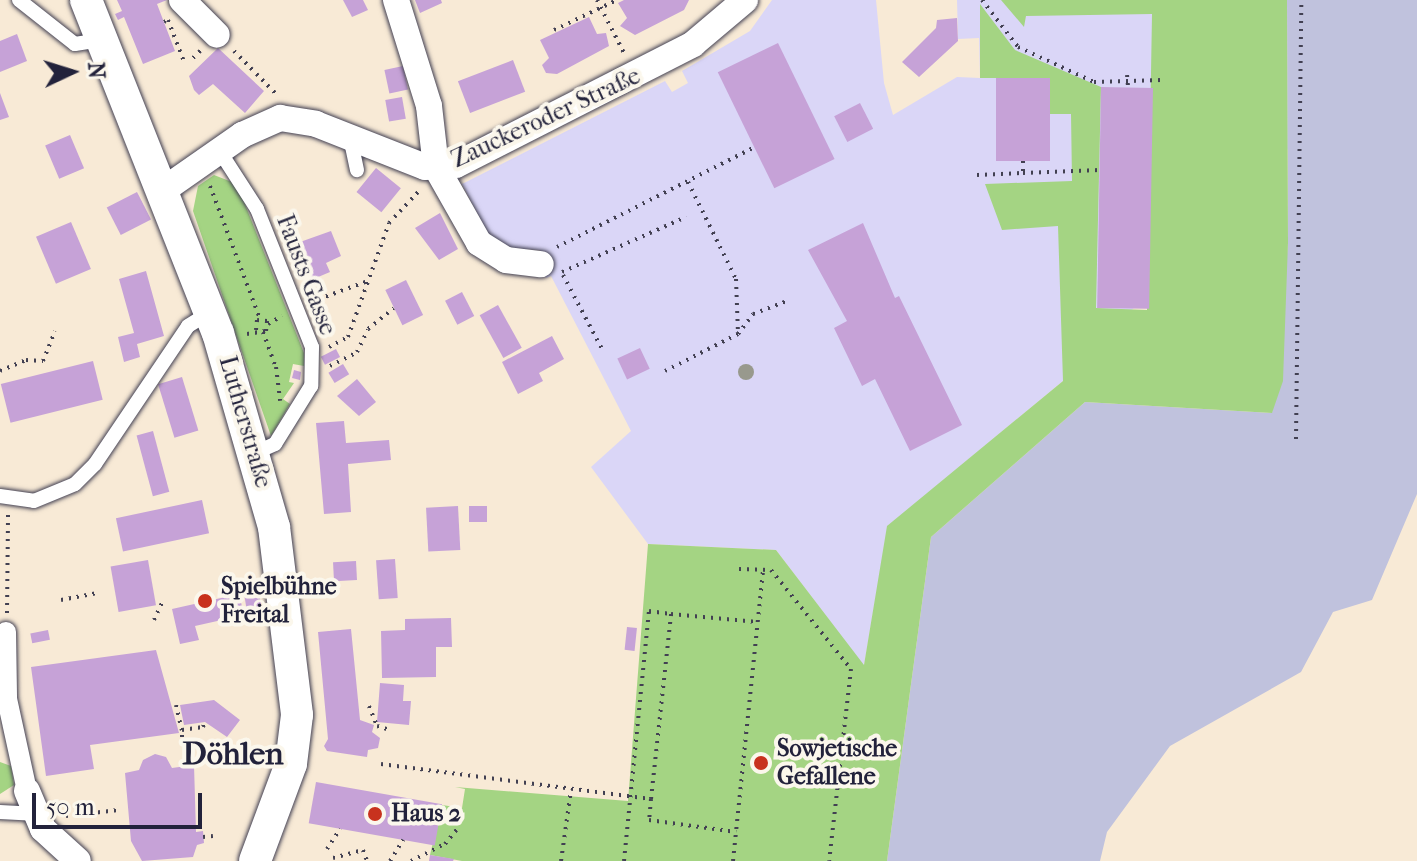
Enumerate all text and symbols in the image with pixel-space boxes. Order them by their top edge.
north arrow [32,32,112,112]
text: N [82,61,109,80]
street label: Zauckeroder Straße [447,62,645,174]
street label: Fausts Gasse [270,211,342,339]
street label: Lutherstraße [212,353,278,491]
place label: Spielbühne Freital [221,573,337,629]
marker: Spielbühne Freital [196,592,214,610]
district label: Döhlen [182,735,284,773]
place label: Sowjetische Gefallene [777,735,897,791]
marker: Sowjetische Gefallene [752,754,770,772]
scale bar [36,777,206,827]
text: 50 m [46,793,95,821]
place label: Haus 2 [391,800,461,828]
marker: Haus 2 [366,805,384,823]

